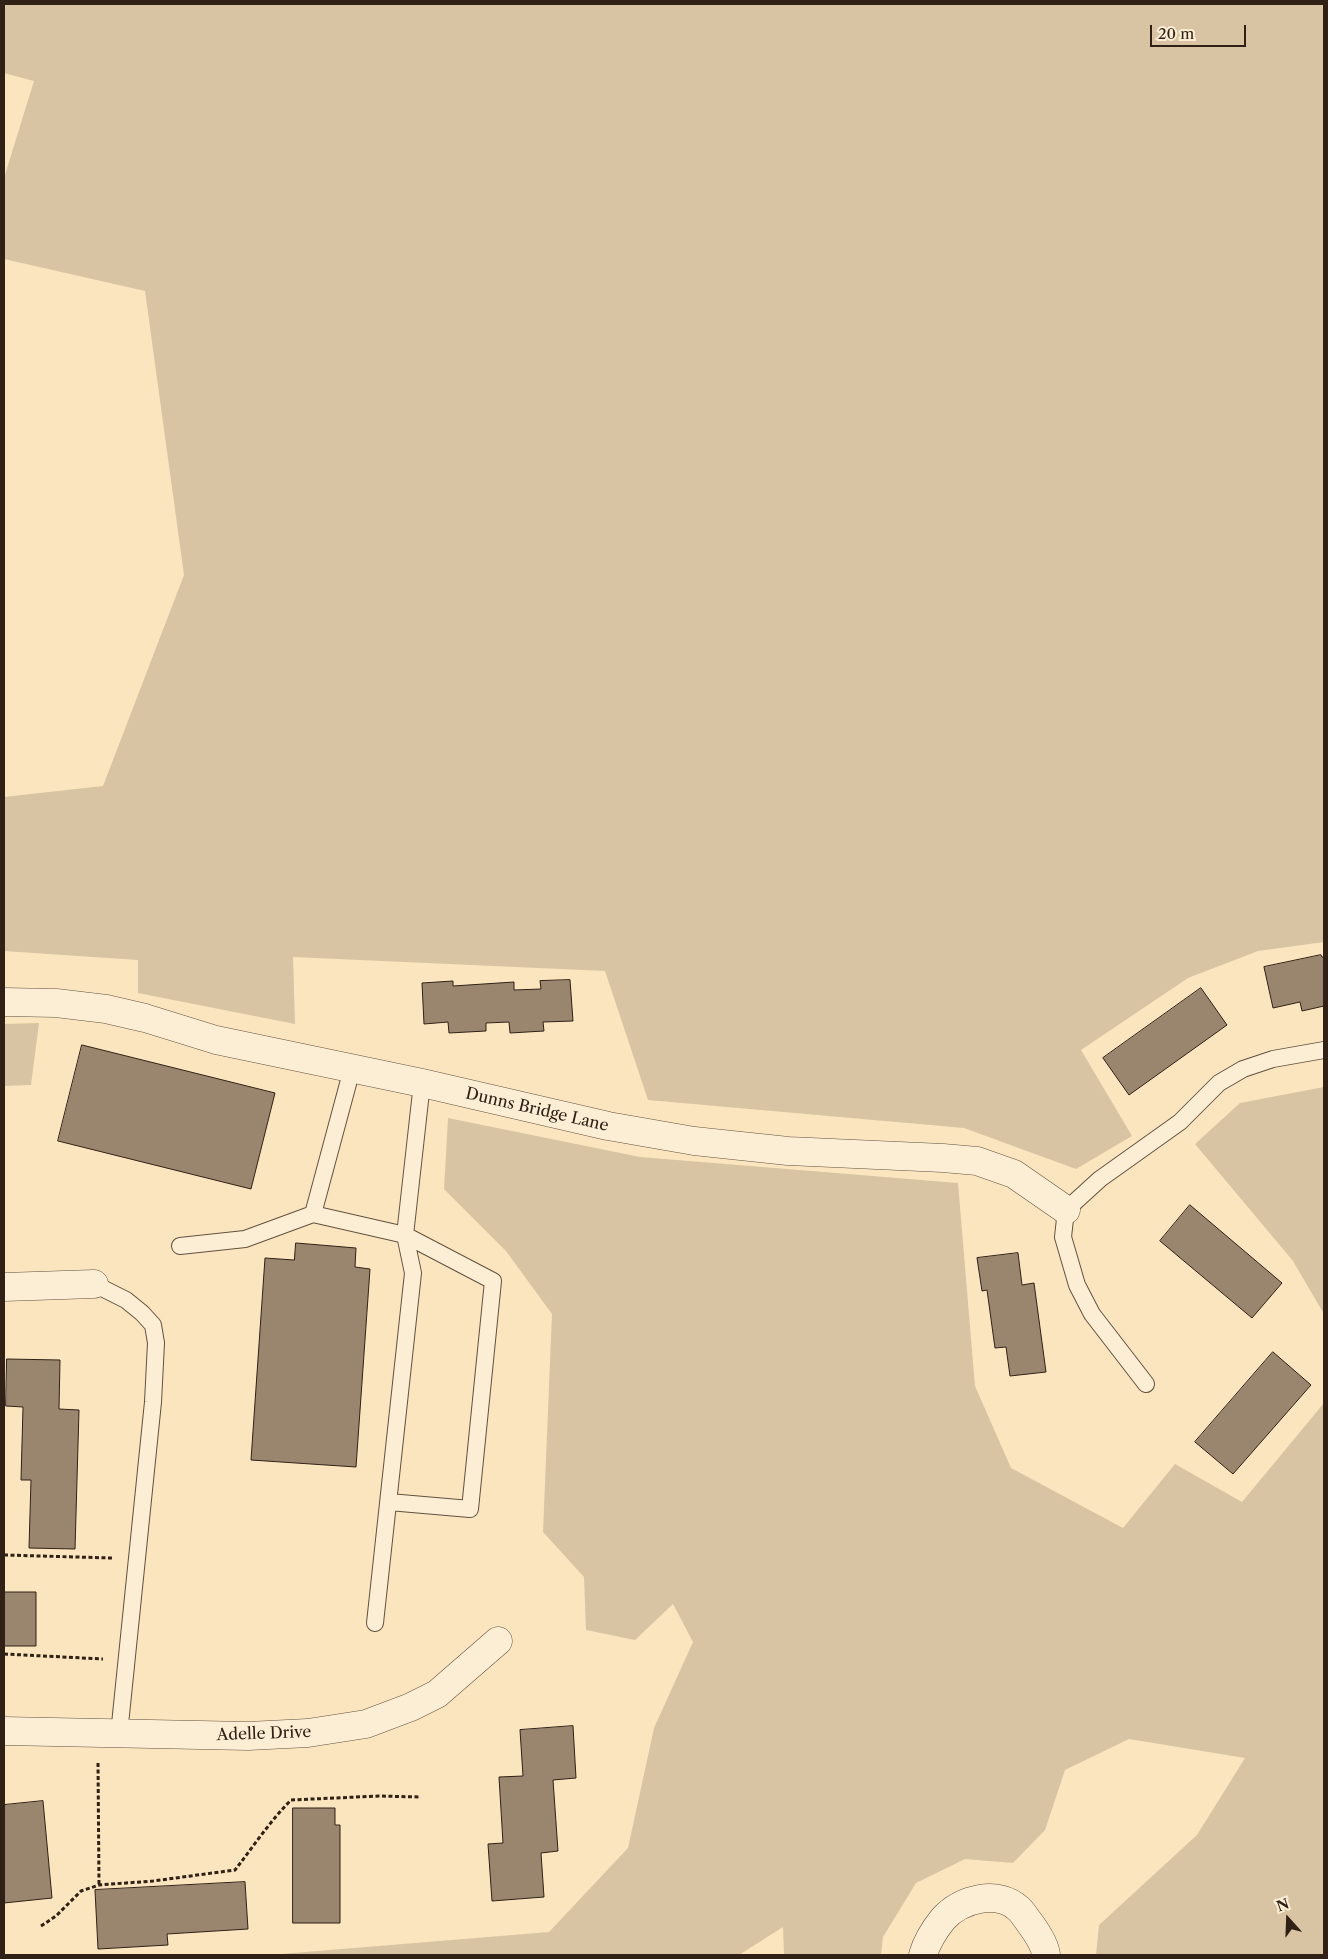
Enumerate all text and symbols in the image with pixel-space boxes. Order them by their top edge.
scale bar [1153,15,1249,47]
text: 20 m [1158,24,1194,43]
street label: Dunns Bridge Lane [464,1084,610,1136]
street label: Adelle Drive [216,1723,312,1745]
north arrow [1263,1894,1313,1944]
text: N [1274,1894,1292,1915]

